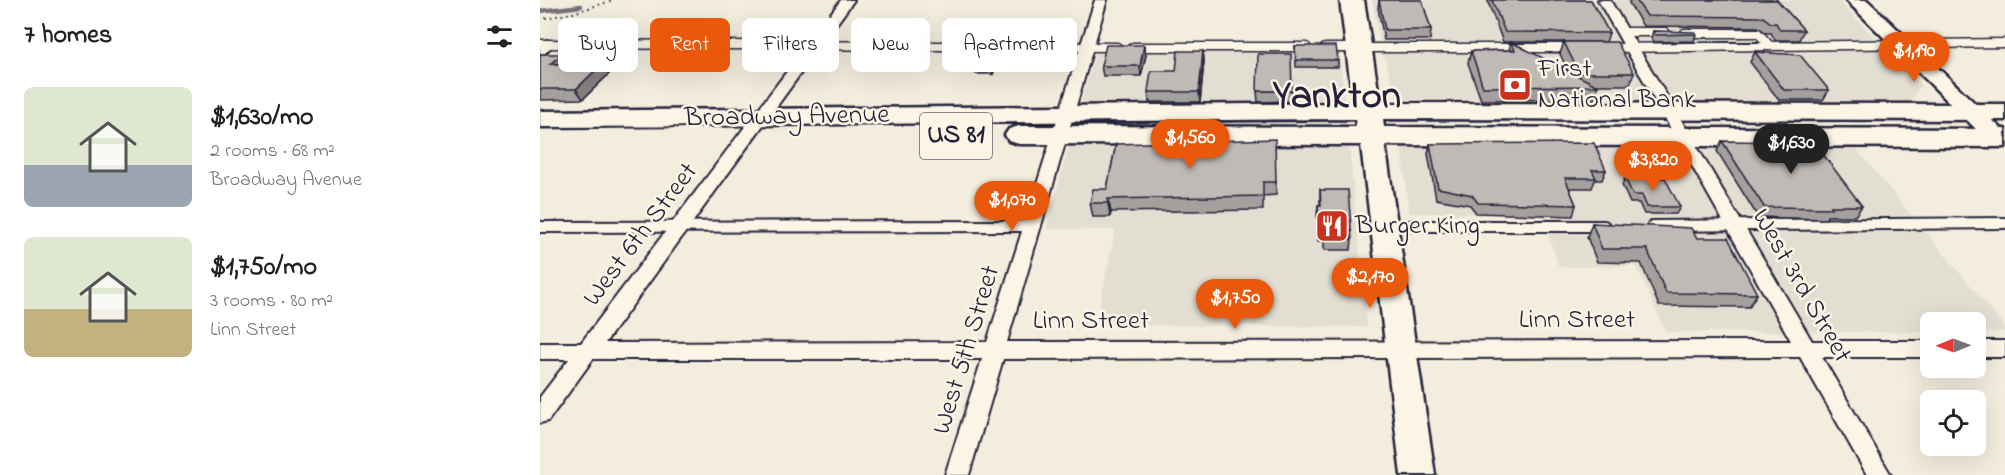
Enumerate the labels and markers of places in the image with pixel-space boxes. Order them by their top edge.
pin: $1,190 [1865,32,1963,83]
place label: First National Bank [1537,50,1696,120]
bank icon: First National Bank [1497,67,1533,103]
pin: $1,560 [1141,119,1239,170]
pin: $1,630 [1742,124,1840,175]
pin: $3,820 [1604,141,1702,192]
pin: $1,070 [963,181,1061,232]
place label: Burger King [1354,207,1480,246]
restaurant icon: Burger King [1314,208,1350,244]
pin: $2,170 [1321,258,1419,309]
pin: $1,750 [1186,279,1284,330]

